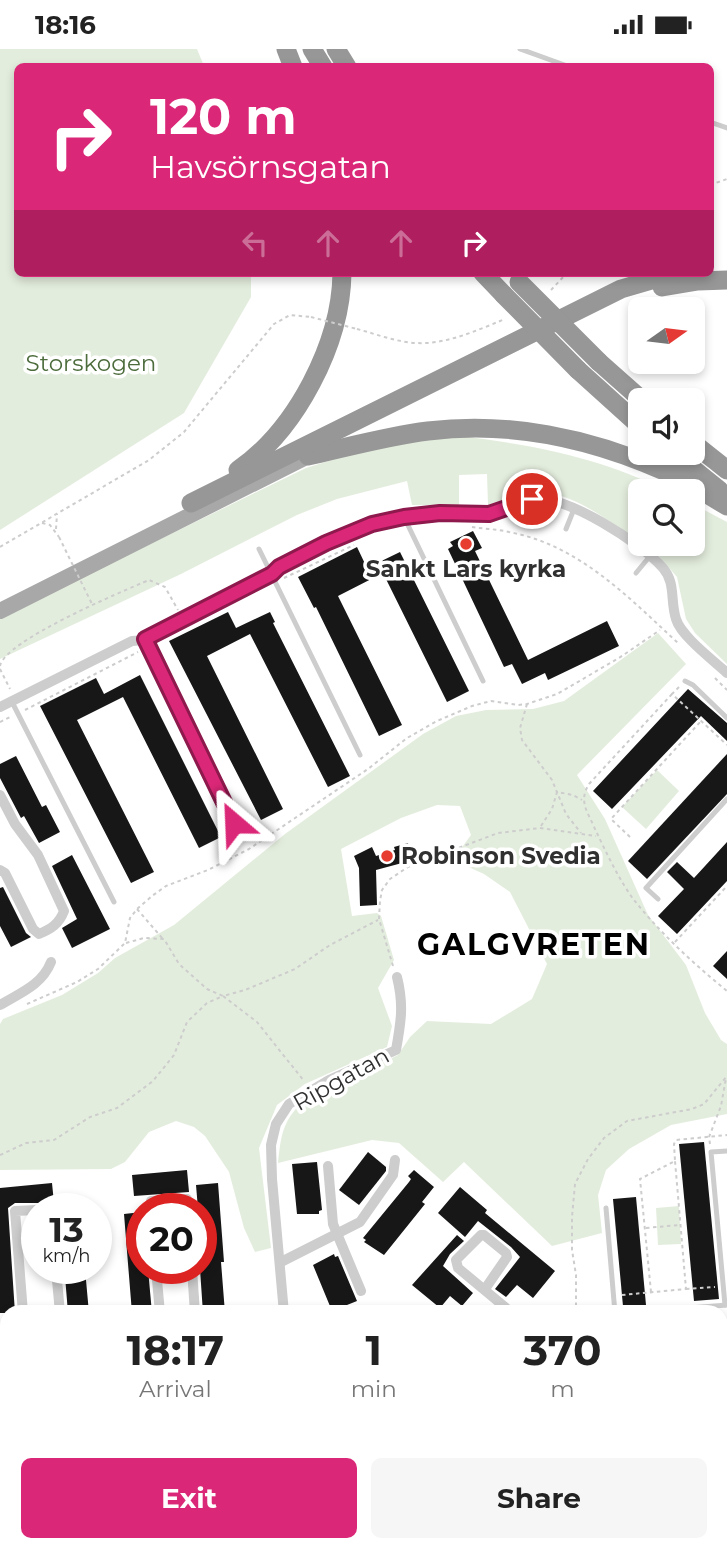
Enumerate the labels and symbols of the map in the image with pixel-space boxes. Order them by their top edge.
north arrow [628,297,705,375]
park label: Storskogen [26,349,156,377]
pin [502,469,562,529]
marker: Sankt Lars kyrka [458,536,474,552]
place label: Sankt Lars kyrka [366,555,566,583]
position arrow [197,786,271,860]
place label: Robinson Svedia [401,842,601,870]
marker: Robinson Svedia [379,848,395,864]
district label: GALGVRETEN [417,926,651,963]
street label: Ripgatan [288,1041,394,1117]
speed limit sign: 20 [126,1193,217,1284]

